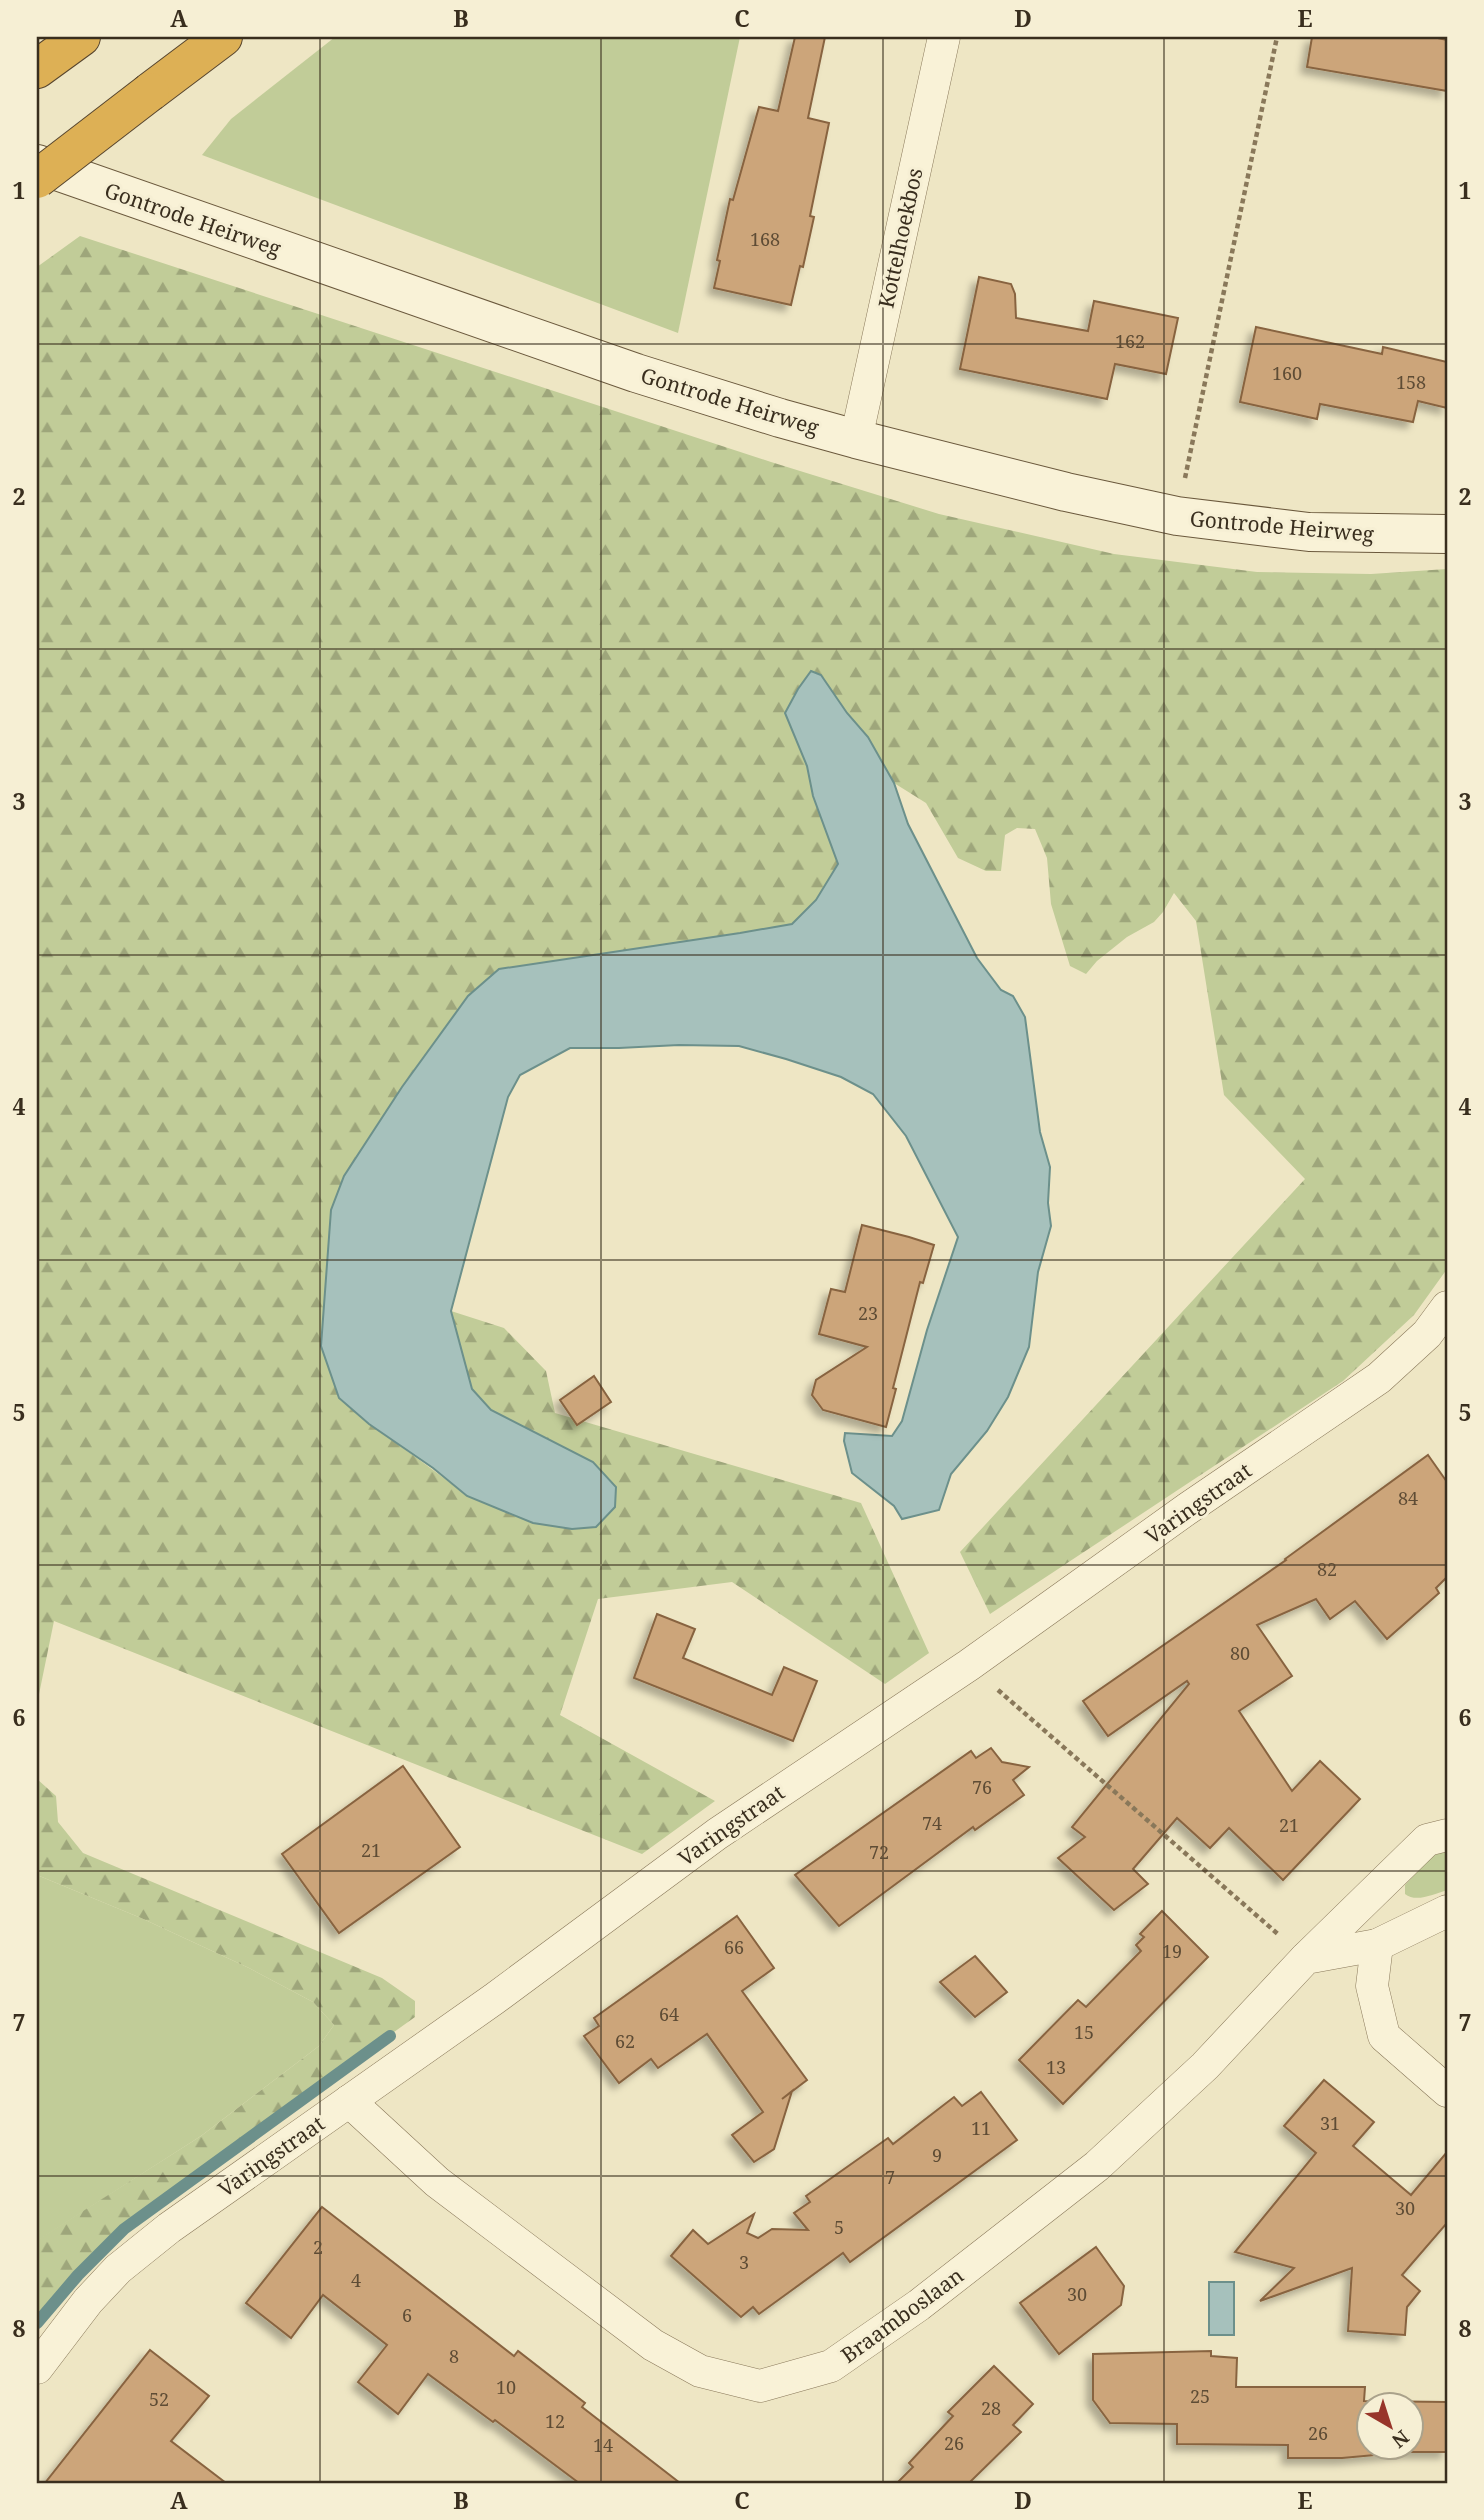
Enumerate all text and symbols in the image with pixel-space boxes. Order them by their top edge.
text: A [170,2,188,34]
text: B [453,2,469,34]
text: C [734,2,750,34]
text: D [1014,2,1032,34]
text: E [1297,2,1313,34]
street label: Kottelhoekbos [872,165,928,311]
text: 1 [13,174,26,206]
text: 1 [1459,174,1472,206]
street label: Gontrode Heirweg [101,176,286,263]
house number: 168 [750,227,780,251]
house number: 162 [1115,329,1145,353]
street label: Gontrode Heirweg [638,361,823,442]
house number: 160 [1272,361,1302,385]
house number: 158 [1396,370,1426,394]
text: 2 [13,480,26,512]
text: 2 [1459,480,1472,512]
street label: Gontrode Heirweg [1189,504,1376,548]
text: 3 [13,785,26,817]
text: 3 [1459,785,1472,817]
text: 4 [13,1090,26,1122]
text: 4 [1459,1090,1472,1122]
house number: 23 [858,1301,878,1325]
text: 5 [13,1396,26,1428]
text: 5 [1459,1396,1472,1428]
street label: Varingstraat [1139,1456,1257,1550]
house number: 84 [1398,1486,1418,1510]
house number: 82 [1317,1557,1337,1581]
house number: 80 [1230,1641,1250,1665]
text: 6 [13,1701,26,1733]
text: 6 [1459,1701,1472,1733]
house number: 76 [972,1775,992,1799]
street label: Varingstraat [672,1778,790,1872]
house number: 74 [922,1811,942,1835]
house number: 21 [1279,1813,1299,1837]
house number: 21 [361,1838,381,1862]
house number: 72 [869,1840,889,1864]
house number: 66 [724,1935,744,1959]
house number: 19 [1162,1939,1182,1963]
house number: 64 [659,2002,679,2026]
text: 7 [13,2006,26,2038]
text: 7 [1459,2006,1472,2038]
house number: 15 [1074,2020,1094,2044]
house number: 62 [615,2029,635,2053]
house number: 13 [1046,2055,1066,2079]
street label: Varingstraat [212,2109,330,2203]
house number: 31 [1320,2111,1340,2135]
house number: 11 [971,2116,991,2140]
house number: 9 [932,2143,942,2167]
house number: 7 [885,2165,895,2189]
house number: 30 [1395,2196,1415,2220]
house number: 5 [834,2215,844,2239]
house number: 2 [313,2235,323,2259]
house number: 3 [739,2250,749,2274]
street label: Braamboslaan [835,2261,969,2369]
house number: 4 [351,2268,361,2292]
house number: 30 [1067,2282,1087,2306]
house number: 6 [402,2303,412,2327]
text: 8 [13,2312,26,2344]
text: 8 [1459,2312,1472,2344]
house number: 8 [449,2344,459,2368]
house number: 10 [496,2375,516,2399]
house number: 25 [1190,2384,1210,2408]
house number: 52 [149,2387,169,2411]
north arrow [1354,2390,1424,2460]
house number: 28 [981,2396,1001,2420]
house number: 12 [545,2409,565,2433]
house number: 26 [1308,2421,1328,2445]
text: N [1387,2424,1415,2454]
house number: 26 [944,2431,964,2455]
house number: 14 [593,2433,613,2457]
text: A [170,2484,188,2516]
text: B [453,2484,469,2516]
text: C [734,2484,750,2516]
text: D [1014,2484,1032,2516]
text: E [1297,2484,1313,2516]

